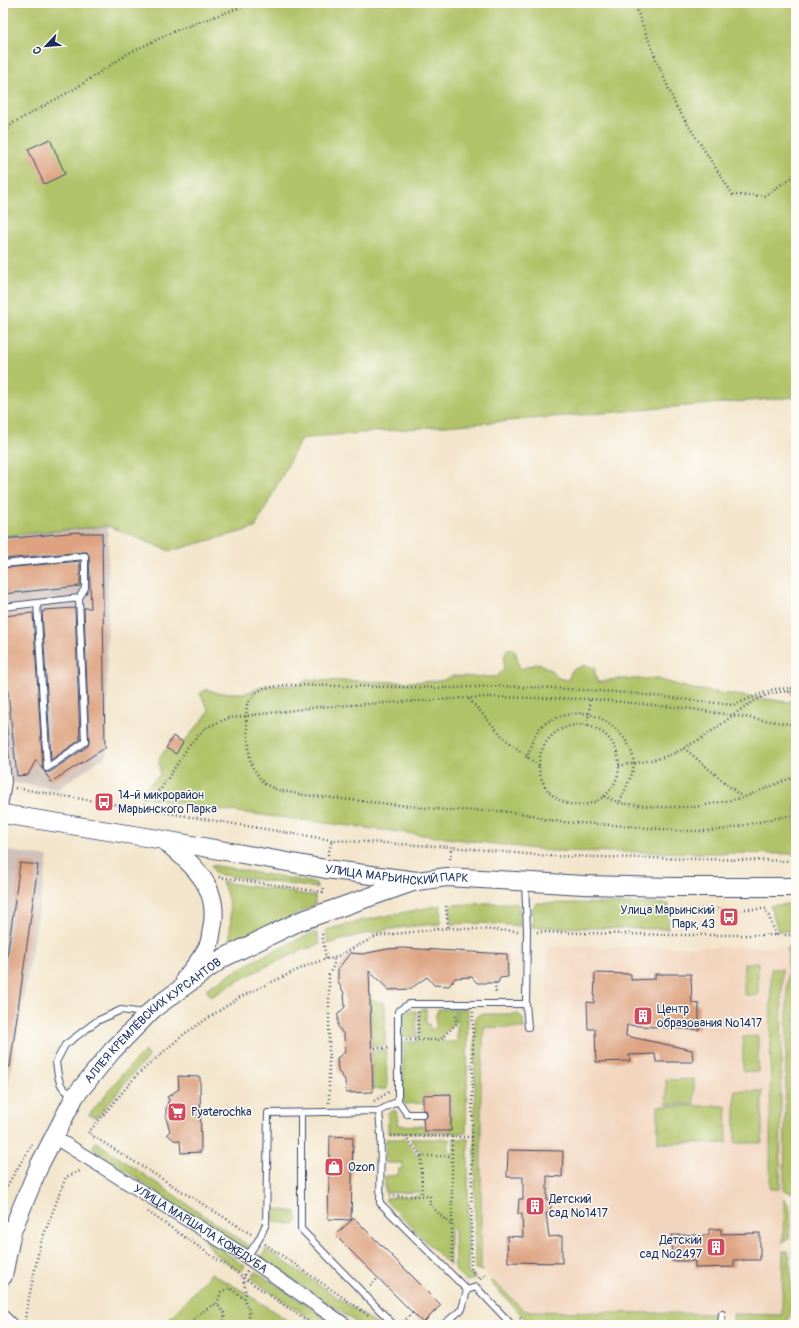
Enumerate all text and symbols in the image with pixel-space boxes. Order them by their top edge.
north arrow [26,26,66,66]
text: С [30,44,45,56]
place label: 14-й микрорайон Марьинского Парка [118,788,217,817]
bus stop icon: 14-й микрорайон Марьинского Парка [93,791,115,813]
street label: УЛИЦА МАРЬИНСКИЙ ПАРК [324,861,469,888]
place label: Улица Марьинский Парк, 43 [620,903,715,932]
bus stop icon: Улица Марьинский Парк, 43 [718,906,740,928]
street label: АЛЛЕЯ КРЕМЛЁВСКИХ КУРСАНТОВ [81,954,224,1086]
place label: Центр образования №1417 [657,1002,763,1031]
building icon: Центр образования №1417 [632,1005,654,1027]
supermarket icon: Pyaterochka [166,1101,188,1123]
place label: Pyaterochka [191,1105,252,1120]
shop icon: Ozon [323,1156,345,1178]
place label: Ozon [348,1160,375,1175]
street label: УЛИЦА МАРШАЛА КОЖЕДУБА [131,1181,271,1277]
place label: Детский сад №1417 [548,1192,608,1221]
building icon: Детский сад №1417 [524,1195,546,1217]
place label: Детский сад №2497 [640,1233,703,1262]
building icon: Детский сад №2497 [705,1236,727,1258]

